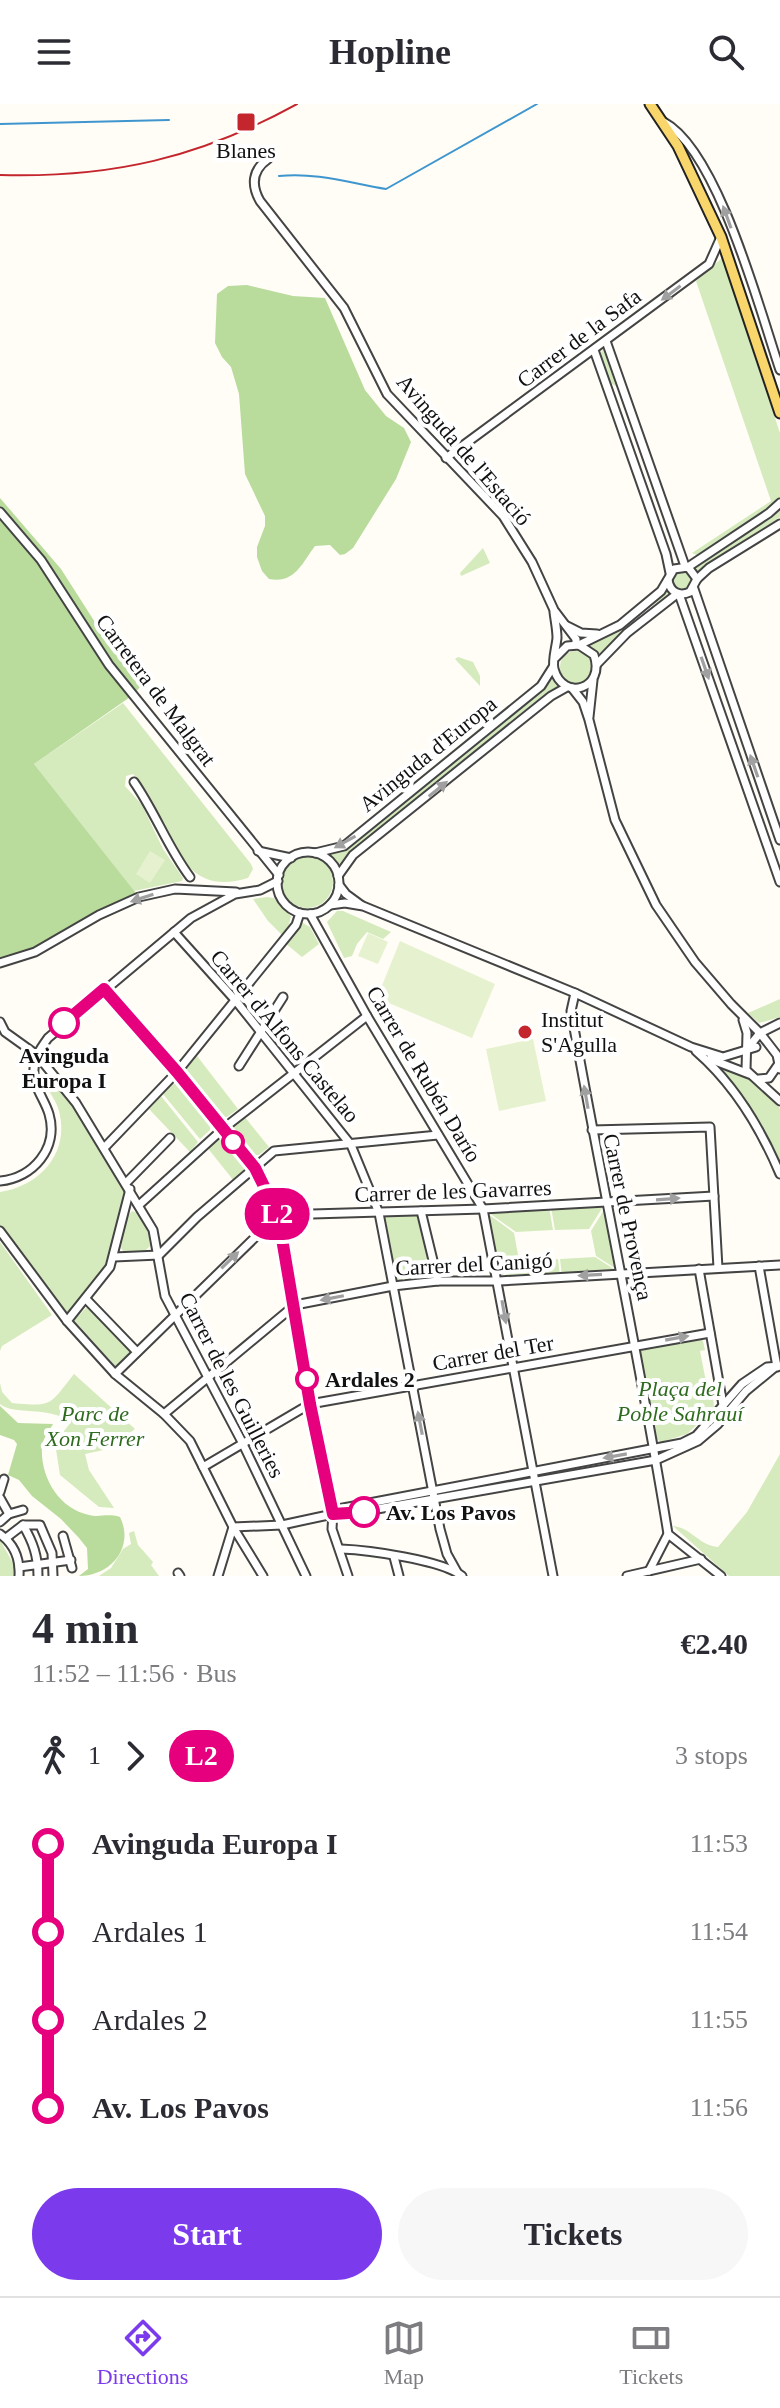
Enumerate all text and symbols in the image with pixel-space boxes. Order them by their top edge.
icon: menu [32,30,76,74]
icon: search [704,30,748,74]
text: Hopline [329,32,451,72]
marker: Blanes [235,111,257,133]
place label: Blanes [216,138,276,163]
one-way arrow [720,205,733,229]
street label: Carrer de la Safa [512,283,646,393]
one-way arrow [660,284,681,300]
street label: Avinguda de l'Estació [392,369,536,531]
street label: Carretera de Malgrat [91,609,221,771]
one-way arrow [700,656,712,680]
street label: Avinguda d'Europa [354,691,502,817]
one-way arrow [748,754,760,778]
one-way arrow [428,781,448,798]
one-way arrow [334,835,356,849]
one-way arrow [130,892,154,905]
street label: Carrer d'Alfons Castelao [205,945,365,1127]
street label: Carrer de Rubén Darío [362,981,486,1167]
place label: Institut S'Agulla [541,1007,617,1057]
marker: Avinguda Europa I [49,1008,79,1038]
marker: Institut S'Agulla [516,1023,534,1041]
place label: Avinguda Europa I [19,1043,109,1093]
one-way arrow [580,1085,592,1110]
unlabelled marker [222,1131,244,1153]
street label: Carrer de Provença [598,1131,658,1303]
street label: Carrer de les Gavarres [354,1175,552,1207]
line badge: L2 [241,1188,313,1240]
one-way arrow [656,1192,681,1205]
text: L2 [261,1198,293,1229]
street label: Carrer del Canigó [395,1247,553,1281]
one-way arrow [221,1252,240,1270]
one-way arrow [577,1269,602,1282]
street label: Carrer de les Guilleries [174,1288,290,1482]
one-way arrow [319,1292,344,1304]
one-way arrow [498,1300,511,1325]
street label: Carrer del Ter [430,1330,556,1376]
one-way arrow [665,1332,690,1344]
place label: Ardales 2 [325,1367,415,1392]
marker: Ardales 2 [296,1368,318,1390]
park label: Plaça del Poble Sahrauí [616,1376,745,1426]
park label: Parc de Xon Ferrer [45,1401,145,1451]
one-way arrow [413,1410,426,1435]
one-way arrow [603,1450,628,1462]
marker: Av. Los Pavos [349,1497,379,1527]
place label: Av. Los Pavos [386,1500,516,1525]
text: 4 min [32,1604,138,1653]
text: €2.40 [681,1627,748,1660]
text: 11:52 – 11:56 · Bus [32,1659,237,1688]
icon: walk [32,1734,76,1778]
icon: forward [113,1734,157,1778]
text: L2 [185,1740,218,1771]
text: 1 [88,1741,101,1770]
text: 3 stops [675,1741,748,1770]
text: Avinguda Europa I [92,1827,338,1860]
text: 11:53 [690,1829,748,1858]
text: Ardales 1 [92,1915,208,1948]
text: 11:54 [690,1917,748,1946]
text: Ardales 2 [92,2003,208,2036]
text: 11:55 [690,2005,748,2034]
text: Av. Los Pavos [92,2091,269,2124]
text: 11:56 [690,2093,748,2122]
button: Start [32,2188,382,2280]
button: Tickets [398,2188,748,2280]
tab: Directions [97,2316,188,2390]
tab: Map [382,2316,426,2390]
tab: Tickets [619,2316,683,2390]

